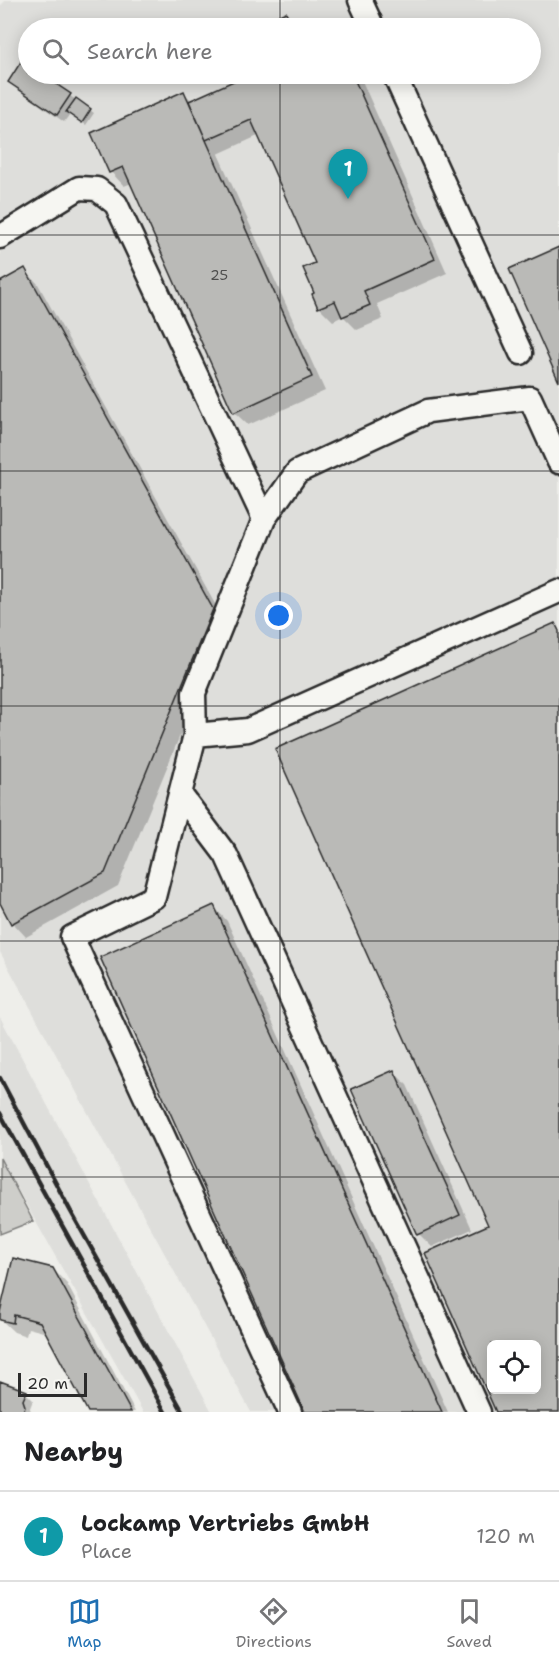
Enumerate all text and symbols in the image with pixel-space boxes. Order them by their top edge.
search box [18,18,541,84]
icon: search [39,35,72,68]
text: Search here [87,37,213,66]
pin: 1 [328,150,368,199]
house number: 25 [210,266,228,284]
your location [264,601,293,630]
map controls [487,1340,541,1394]
button: locate [487,1340,541,1394]
scale bar [18,1370,87,1398]
text: 20 m [27,1373,68,1394]
text: Nearby [24,1434,123,1469]
text: Lockamp Vertriebs GmbH [81,1509,369,1538]
text: 1 [39,1523,48,1549]
text: 120 m [476,1523,535,1549]
text: Place [81,1538,132,1564]
tab: Map [67,1595,101,1652]
tab: Directions [236,1595,312,1652]
tab: Saved [446,1595,492,1652]

